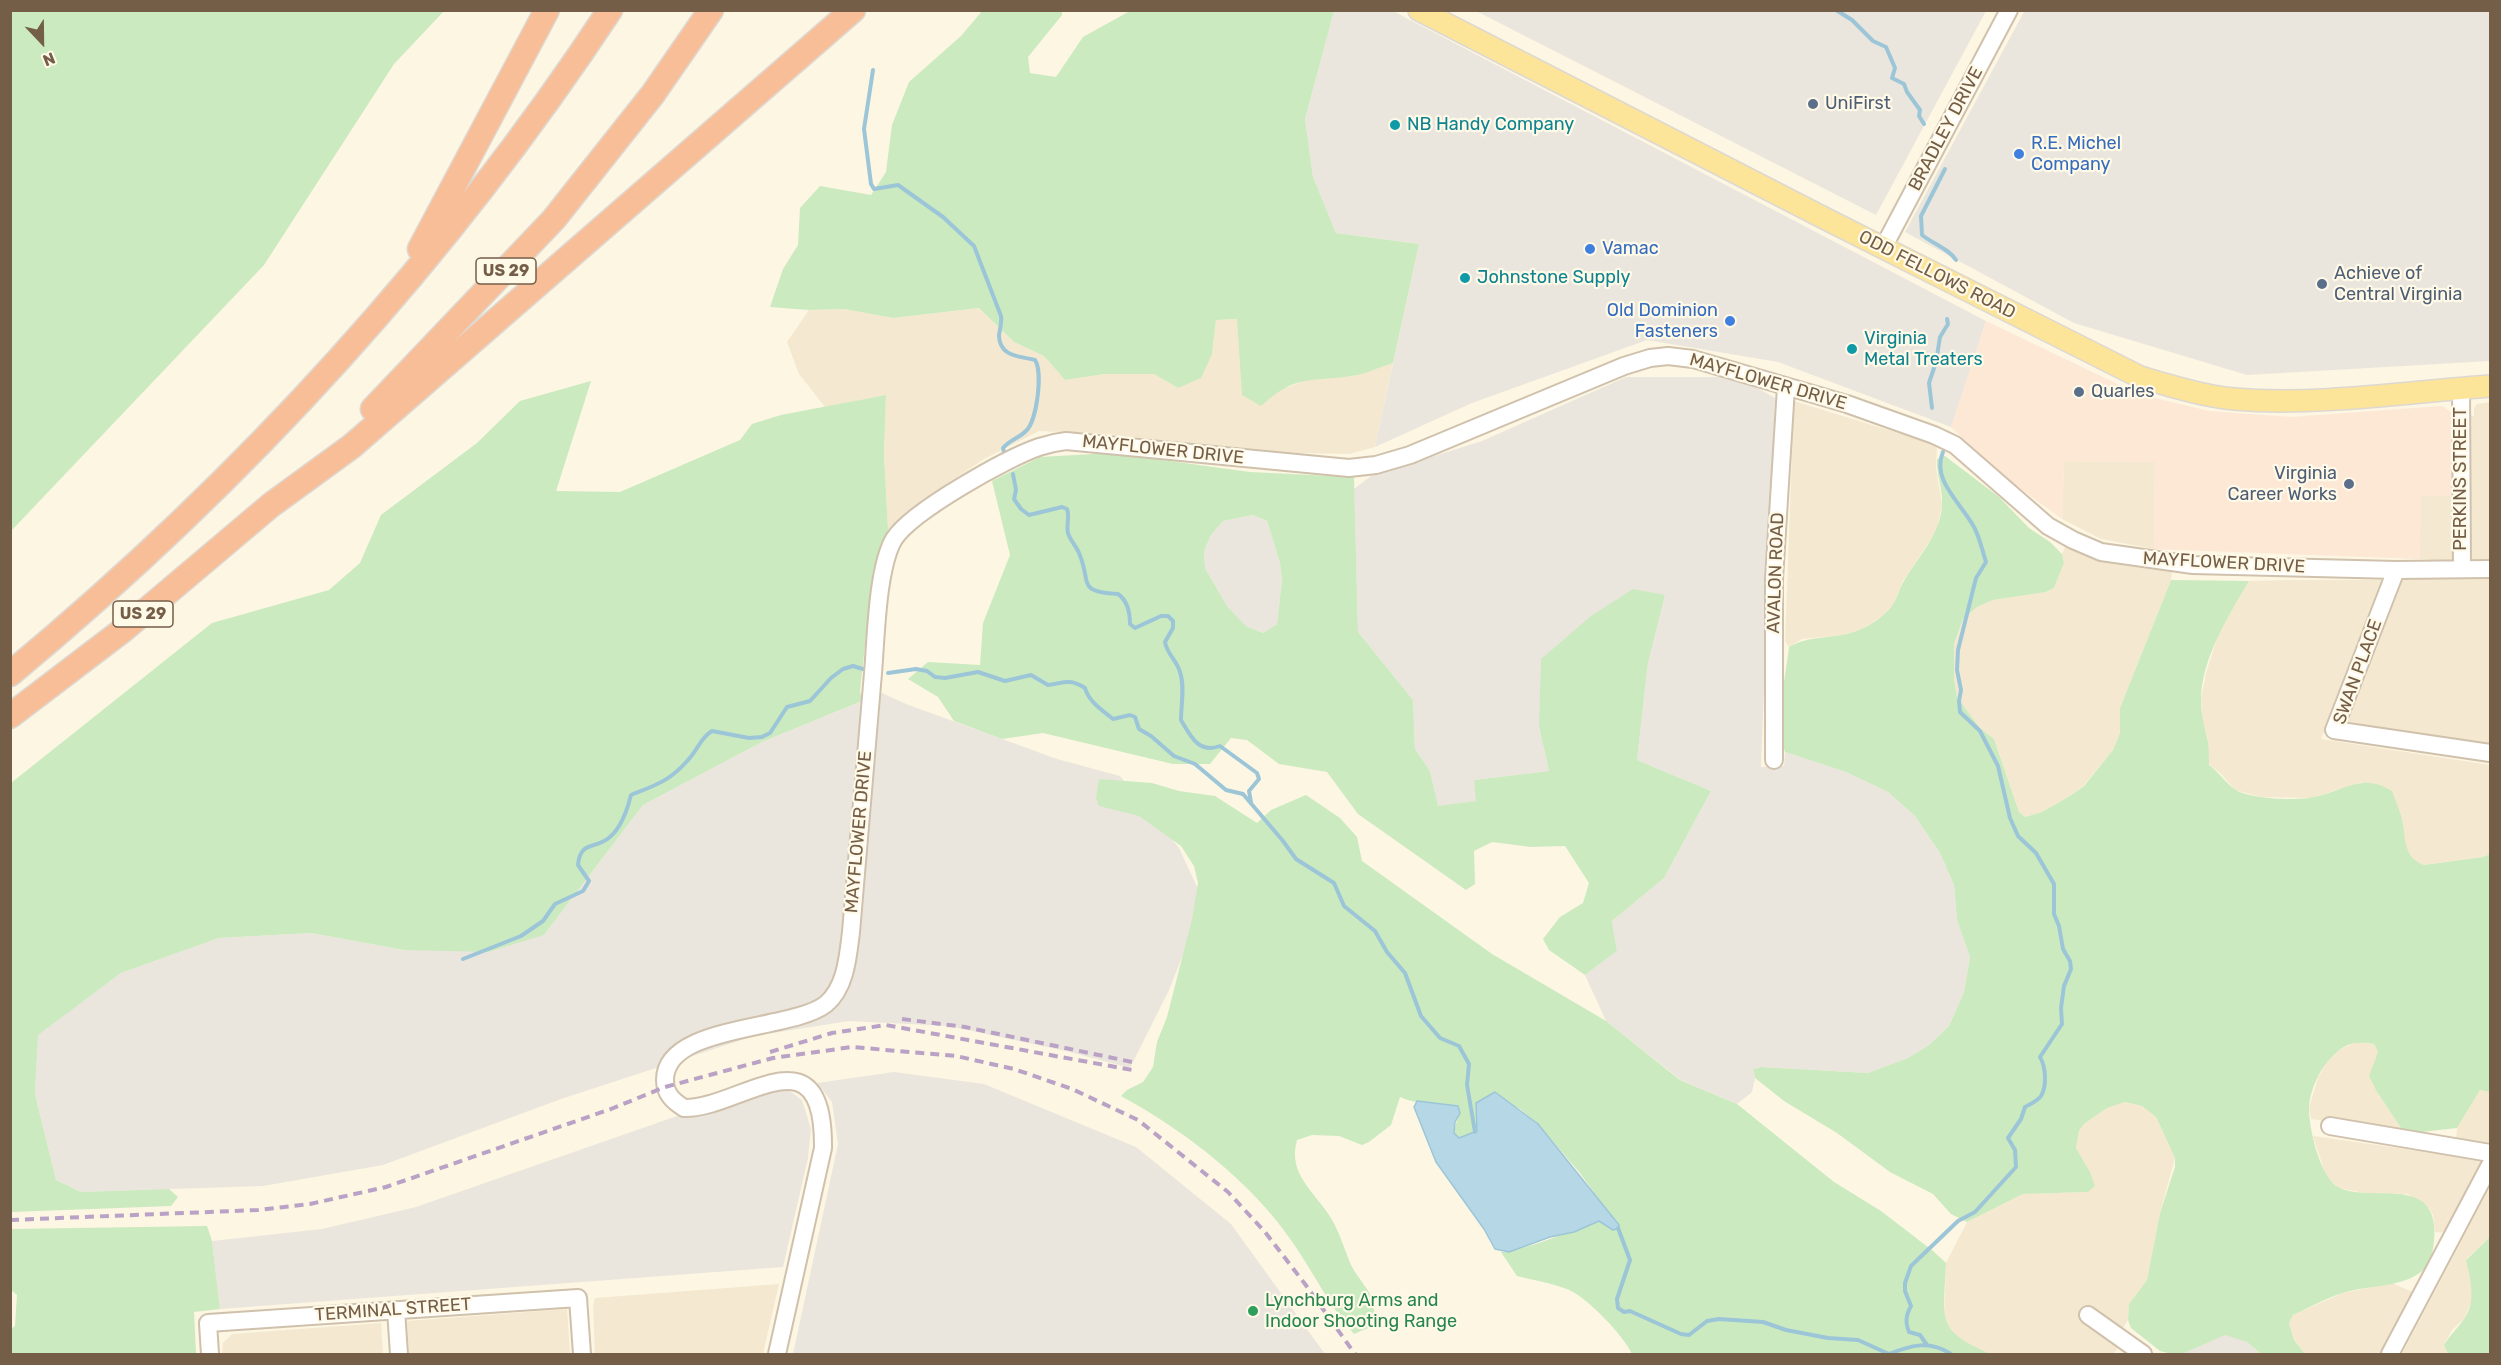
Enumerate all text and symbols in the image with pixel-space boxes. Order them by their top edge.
north arrow [12,12,72,72]
text: N [40,48,58,70]
street label: BRADLEY DRIVE [1904,63,1988,195]
place label: UniFirst [1825,93,1891,115]
marker: UniFirst [1806,97,1820,111]
place label: NB Handy Company [1407,114,1574,136]
marker: NB Handy Company [1388,118,1402,132]
place label: R.E. Michel Company [2031,133,2121,176]
marker: R.E. Michel Company [2012,147,2026,161]
street label: ODD FELLOWS ROAD [1855,226,2019,324]
place label: Vamac [1602,238,1659,260]
marker: Vamac [1583,242,1597,256]
road number: US 29 [476,258,536,284]
place label: Achieve of Central Virginia [2334,263,2462,306]
place label: Johnstone Supply [1477,267,1630,289]
marker: Johnstone Supply [1458,271,1472,285]
marker: Achieve of Central Virginia [2315,277,2329,291]
place label: Old Dominion Fasteners [1607,300,1718,342]
marker: Old Dominion Fasteners [1723,314,1737,328]
place label: Virginia Metal Treaters [1864,328,1983,370]
marker: Virginia Metal Treaters [1845,342,1859,356]
street label: MAYFLOWER DRIVE [1687,349,1849,415]
place label: Quarles [2091,381,2154,403]
marker: Quarles [2072,385,2086,399]
street label: PERKINS STREET [2450,407,2472,551]
street label: MAYFLOWER DRIVE [1081,431,1245,469]
place label: Virginia Career Works [2227,463,2337,506]
marker: Virginia Career Works [2342,477,2356,491]
street label: AVALON ROAD [1763,512,1789,634]
street label: MAYFLOWER DRIVE [2142,548,2306,578]
road number: US 29 [113,601,173,627]
street label: SWAN PLACE [2329,616,2387,728]
street label: MAYFLOWER DRIVE [841,750,877,914]
place label: Lynchburg Arms and Indoor Shooting Range [1265,1290,1457,1332]
street label: TERMINAL STREET [314,1294,472,1326]
marker: Lynchburg Arms and Indoor Shooting Range [1246,1304,1260,1318]

